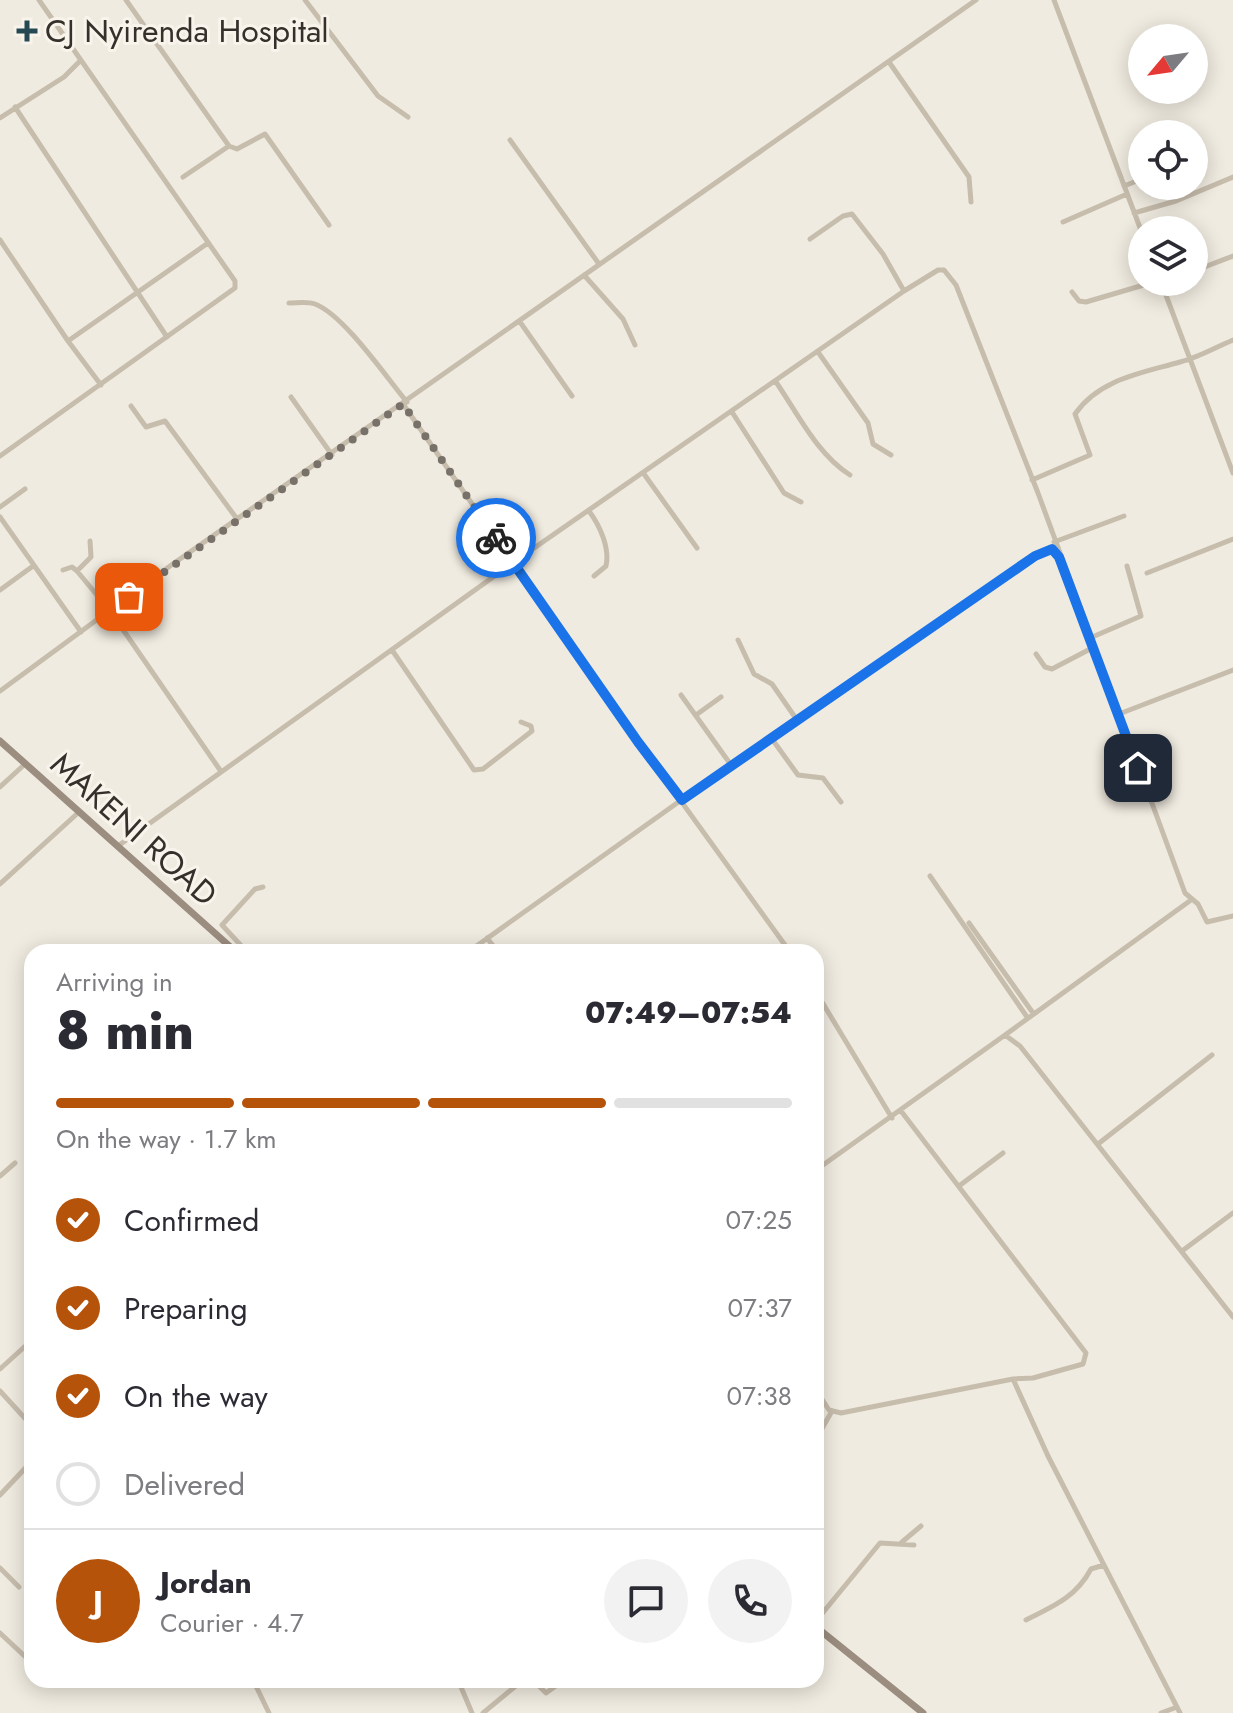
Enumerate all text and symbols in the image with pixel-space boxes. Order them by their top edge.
place label: CJ Nyirenda Hospital [45,8,329,54]
marker: CJ Nyirenda Hospital [16,20,38,42]
north arrow [1128,24,1208,104]
map controls [1128,24,1208,296]
button: locate [1128,120,1208,200]
button: layers [1128,216,1208,296]
courier [456,498,536,578]
icon: bike [474,516,518,560]
pin [95,563,163,631]
icon: bag [107,575,151,619]
pin [1104,734,1172,802]
street label: MAKENI ROAD [41,742,227,916]
icon: home [1116,746,1160,790]
text: Arriving in [56,963,173,1001]
text: 07:49–07:54 [585,991,792,1034]
text: 8 min [56,993,194,1069]
text: On the way · 1.7 km [56,1120,277,1158]
icon: check [56,1198,100,1242]
text: Confirmed [124,1199,259,1242]
text: 07:25 [725,1201,792,1239]
icon: check [56,1286,100,1330]
text: Preparing [124,1287,248,1330]
text: 07:37 [727,1289,792,1327]
icon: check [56,1374,100,1418]
text: On the way [124,1375,268,1418]
text: 07:38 [727,1377,792,1415]
text: Delivered [124,1463,245,1506]
button: chat [604,1559,688,1643]
button: phone [708,1559,792,1643]
text: Jordan [160,1561,252,1604]
text: J [93,1580,103,1623]
text: Courier · 4.7 [160,1604,304,1642]

